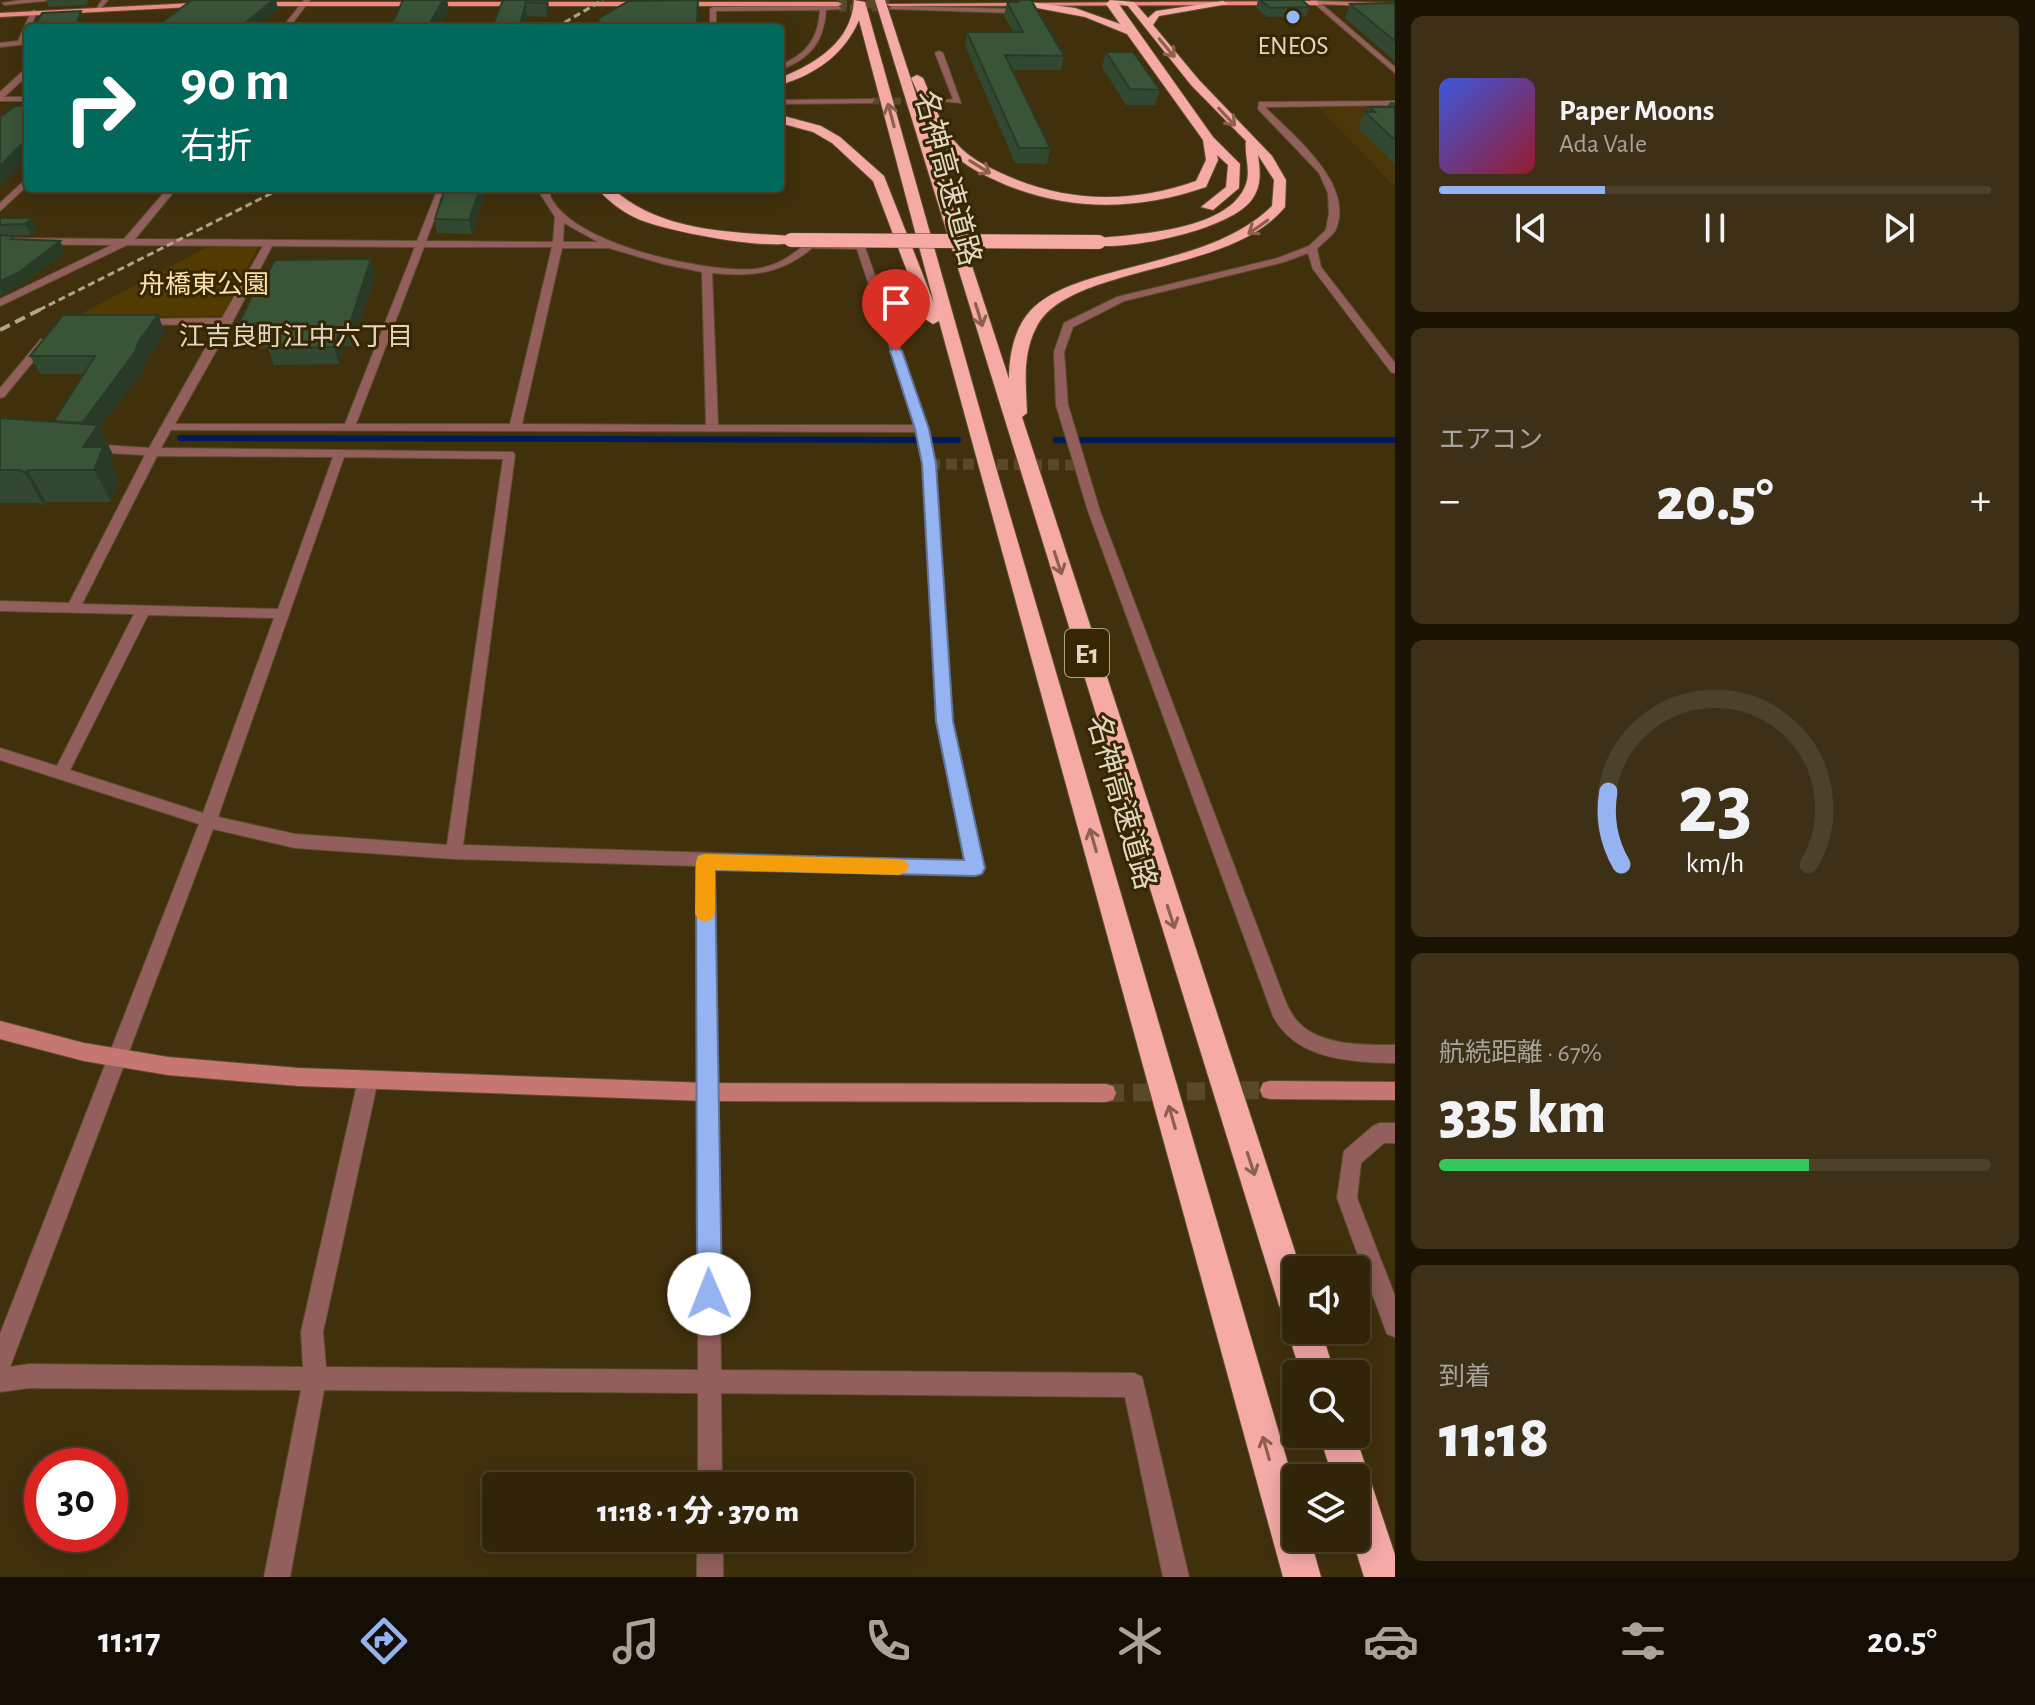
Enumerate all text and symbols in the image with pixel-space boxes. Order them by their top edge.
marker: ENEOS [1284,8,1302,26]
place label: ENEOS [1257,33,1329,59]
one-way arrow [1158,37,1176,58]
text: 90 m [180,54,290,110]
icon: right [48,56,152,160]
street label: 名神高速道路 [909,87,987,269]
text: Paper Moons [1559,96,1714,126]
one-way arrow [883,102,898,128]
one-way arrow [1218,107,1237,127]
text: 右折 [180,129,252,165]
text: Ada Vale [1559,131,1647,157]
one-way arrow [968,159,991,175]
icon: previous [1509,206,1553,250]
icon: pause [1693,206,1737,250]
icon: next [1877,206,1921,250]
one-way arrow [1247,219,1269,235]
pin [862,269,930,351]
park label: 舟橋東公園 [139,271,269,298]
icon: arrive [874,281,918,325]
one-way arrow [972,301,987,327]
district label: 江吉良町江中六丁目 [179,323,413,350]
text: エアコン [1439,427,1543,453]
text: 20.5° [1656,471,1774,531]
text: − [1439,479,1460,523]
text: + [1970,479,1991,523]
one-way arrow [1051,549,1066,575]
road number: E1 [1065,629,1109,677]
street label: 名神高速道路 [1082,711,1162,893]
text: 23 [1677,763,1753,847]
one-way arrow [1085,828,1100,854]
text: km/h [1686,849,1744,878]
one-way arrow [1165,904,1180,929]
text: 航続距離 · 67% [1439,1040,1602,1066]
text: 335 km [1439,1084,1606,1144]
one-way arrow [1164,1105,1179,1131]
one-way arrow [1244,1151,1259,1177]
position arrow [667,1252,751,1336]
map controls [1282,1256,1370,1552]
button: sound [1282,1256,1370,1344]
button: search [1282,1360,1370,1448]
text: 到着 [1439,1364,1491,1390]
text: 11:18 [1439,1408,1549,1468]
one-way arrow [1258,1436,1273,1462]
speed limit sign: 30 [24,1448,128,1552]
button: layers [1282,1464,1370,1552]
text: 11:18 · 1 分 · 370 m [597,1497,799,1527]
icon: directions [356,1613,412,1669]
icon: music [608,1613,664,1669]
icon: phone [860,1613,916,1669]
icon: climate [1112,1613,1168,1669]
icon: car [1363,1613,1419,1669]
icon: filters [1615,1613,1671,1669]
text: 11:17 [98,1623,161,1659]
text: 20.5° [1867,1623,1937,1659]

